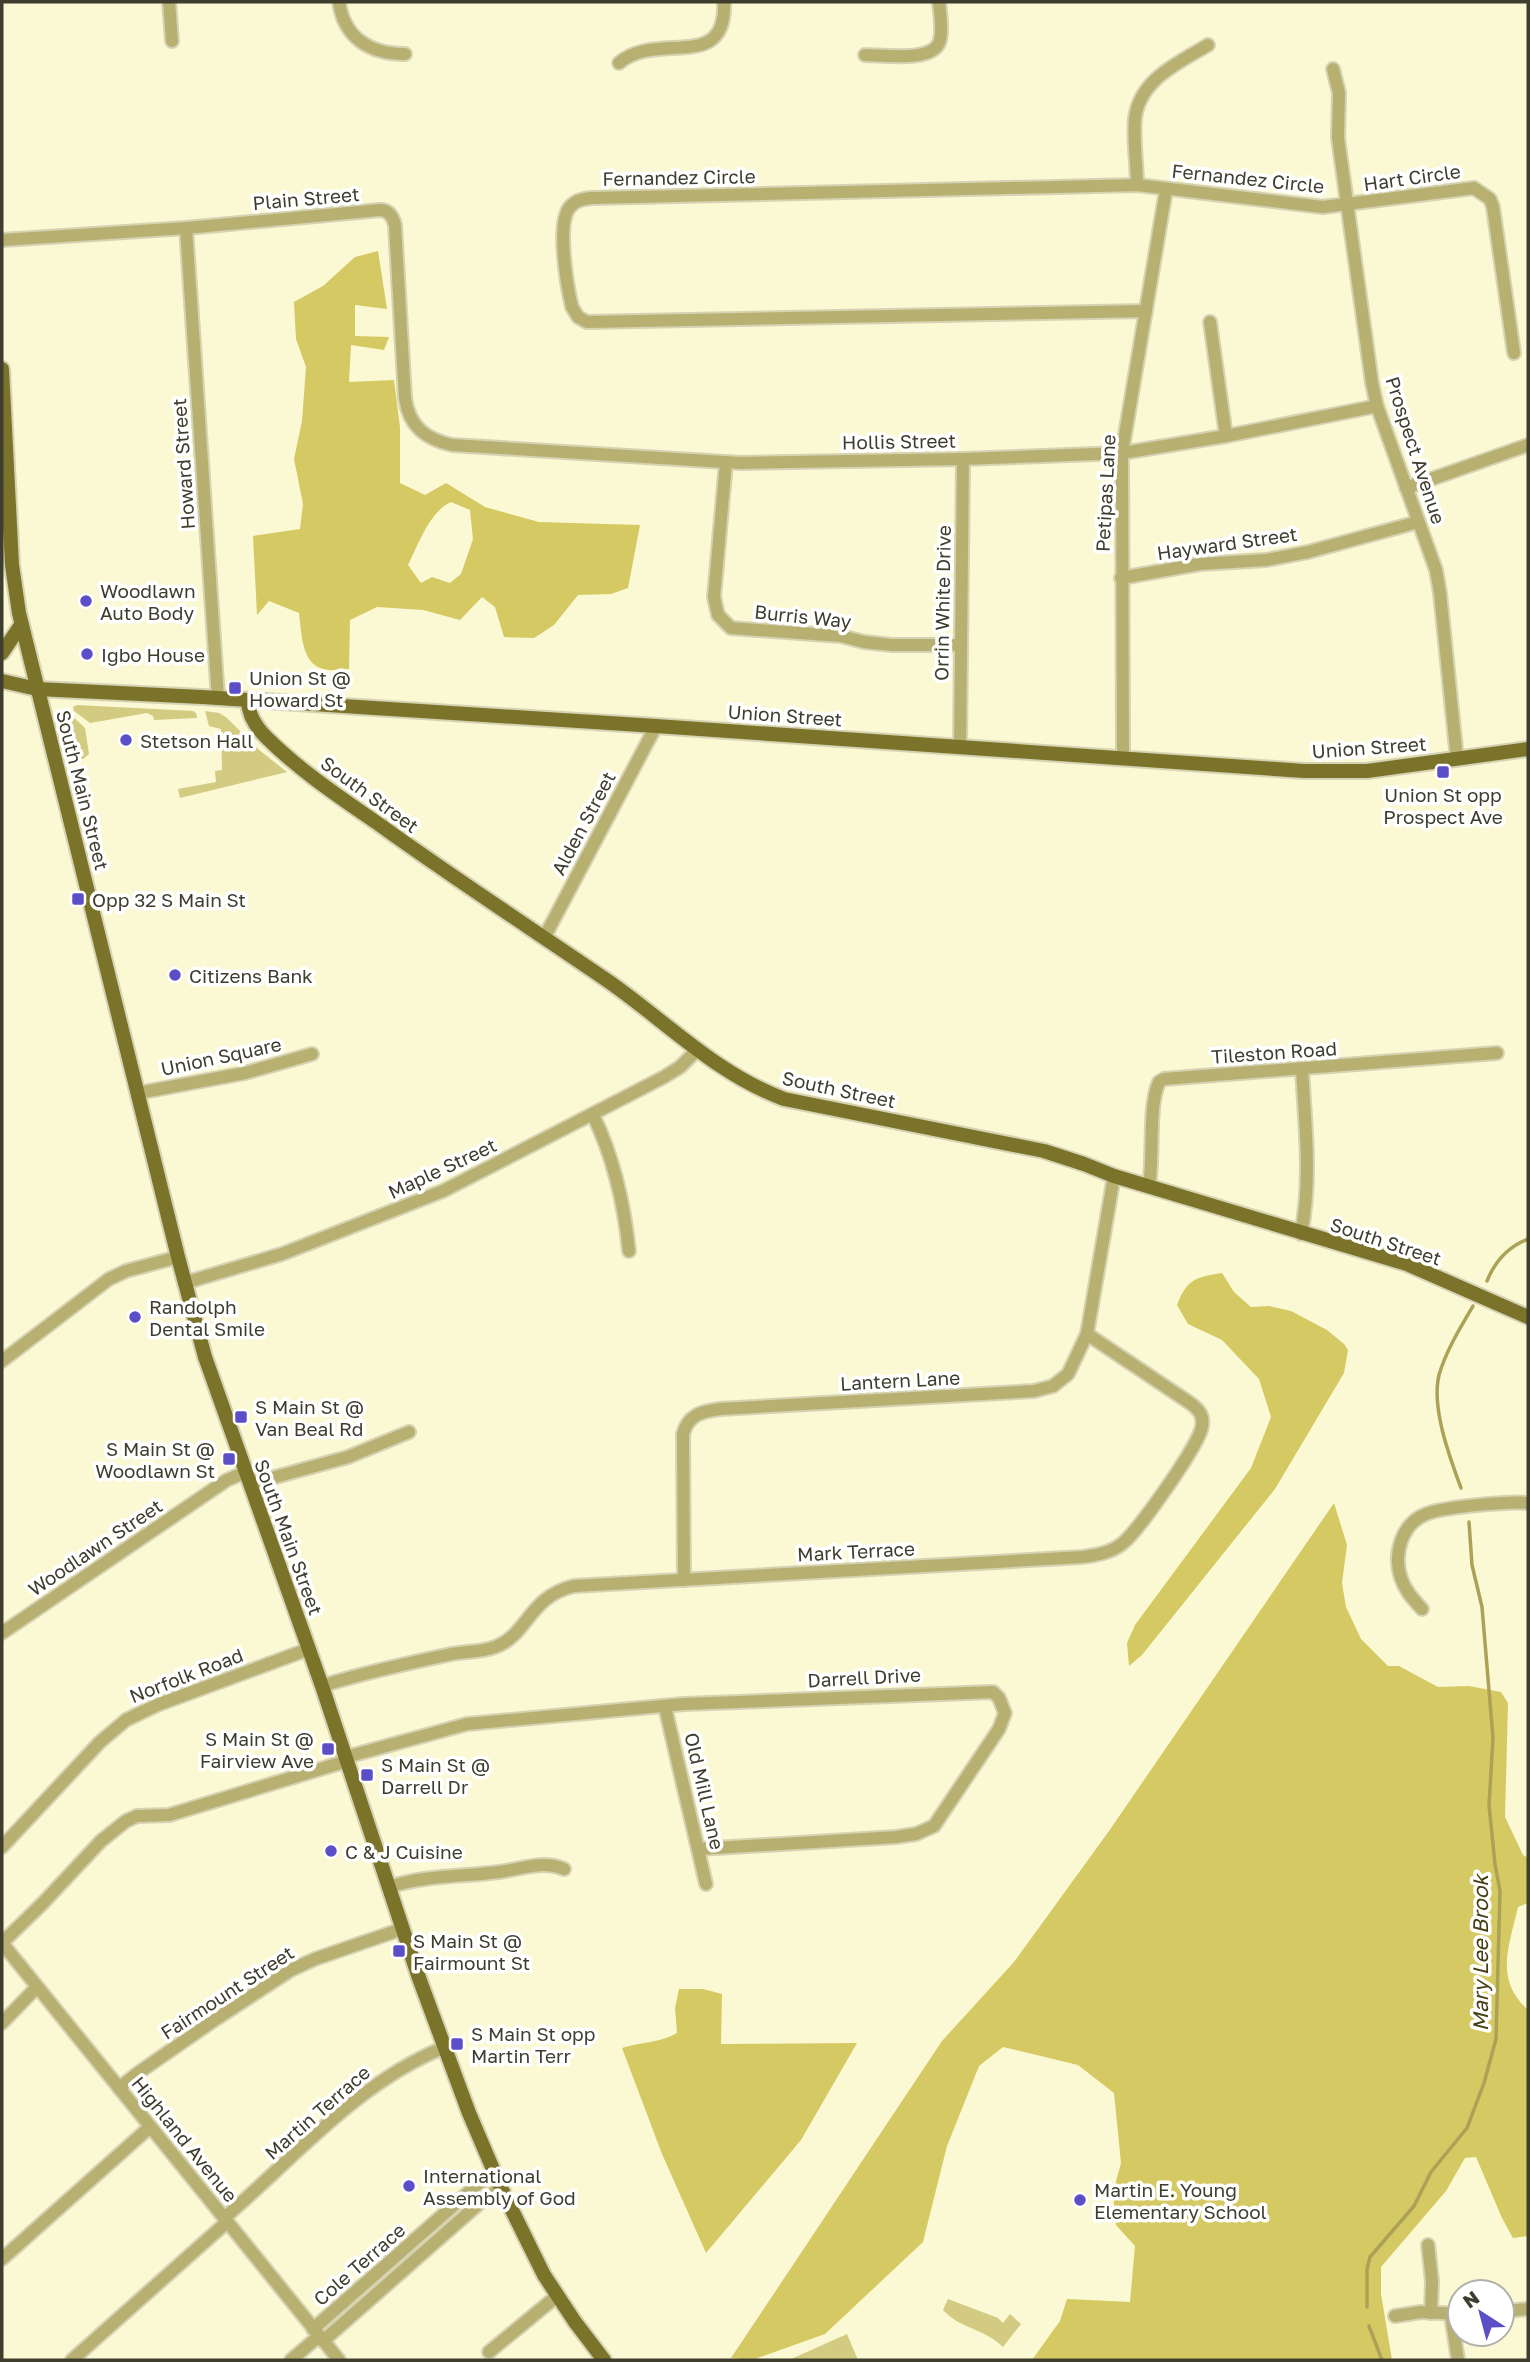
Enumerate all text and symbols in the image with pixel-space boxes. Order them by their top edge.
street label: Fernandez Circle [1171,159,1325,197]
street label: Hart Circle [1362,159,1462,195]
street label: Fernandez Circle [602,164,756,190]
street label: Plain Street [252,182,360,214]
street label: Prospect Avenue [1381,373,1451,527]
street label: Howard Street [167,398,199,530]
street label: Hollis Street [842,429,956,453]
street label: Petipas Lane [1090,434,1120,552]
street label: Hayward Street [1155,522,1299,564]
street label: Orrin White Drive [929,525,955,681]
place label: Woodlawn Auto Body [100,579,196,624]
marker: Woodlawn Auto Body [78,593,94,609]
street label: Burris Way [753,599,853,633]
place label: Igbo House [101,643,205,666]
marker: Igbo House [79,646,95,662]
place label: Union St @ Howard St [249,666,351,711]
marker: Union St @ Howard St [227,680,243,696]
street label: Union Street [727,700,843,730]
street label: South Main Street [52,708,114,872]
place label: Stetson Hall [140,729,253,752]
marker: Stetson Hall [118,732,134,748]
street label: Union Street [1311,732,1427,762]
street label: South Street [317,751,423,837]
marker: Union St opp Prospect Ave [1435,764,1451,780]
street label: Alden Street [546,767,620,879]
place label: Union St opp Prospect Ave [1383,783,1503,828]
place label: Opp 32 S Main St [92,888,246,911]
marker: Opp 32 S Main St [70,891,86,907]
place label: Citizens Bank [189,964,313,987]
marker: Citizens Bank [167,967,183,983]
street label: Union Square [159,1032,283,1080]
street label: Tileston Road [1210,1036,1338,1068]
street label: South Street [780,1066,898,1112]
street label: Maple Street [384,1133,500,1203]
street label: South Street [1328,1212,1444,1270]
place label: Randolph Dental Smile [149,1295,265,1340]
marker: Randolph Dental Smile [127,1309,143,1325]
street label: Lantern Lane [839,1365,961,1395]
place label: S Main St @ Van Beal Rd [255,1395,364,1440]
marker: S Main St @ Van Beal Rd [233,1409,249,1425]
place label: S Main St @ Woodlawn St [95,1437,215,1482]
marker: S Main St @ Woodlawn St [221,1451,237,1467]
street label: South Main Street [250,1456,328,1618]
street label: Woodlawn Street [24,1494,166,1600]
street label: Mark Terrace [797,1536,915,1566]
street label: Norfolk Road [126,1643,246,1707]
street label: Darrell Drive [807,1663,921,1691]
place label: S Main St @ Fairview Ave [200,1727,314,1772]
street label: Old Mill Lane [680,1730,730,1852]
marker: S Main St @ Fairview Ave [320,1741,336,1757]
place label: S Main St @ Darrell Dr [381,1753,490,1798]
marker: S Main St @ Darrell Dr [359,1767,375,1783]
place label: C & J Cuisine [345,1840,463,1863]
marker: C & J Cuisine [323,1843,339,1859]
water label: Mary Lee Brook [1467,1873,1493,2031]
place label: S Main St @ Fairmount St [413,1929,530,1974]
street label: Fairmount Street [156,1940,298,2044]
marker: S Main St @ Fairmount St [391,1943,407,1959]
place label: S Main St opp Martin Terr [471,2022,595,2067]
marker: S Main St opp Martin Terr [449,2036,465,2052]
street label: Martin Terrace [260,2060,374,2164]
street label: Highland Avenue [127,2072,243,2206]
place label: International Assembly of God [423,2164,576,2209]
marker: International Assembly of God [401,2178,417,2194]
place label: Martin E. Young Elementary School [1094,2178,1267,2223]
marker: Martin E. Young Elementary School [1072,2192,1088,2208]
street label: Cole Terrace [309,2218,409,2310]
north arrow [1446,2278,1516,2348]
text: N [1458,2285,1483,2312]

